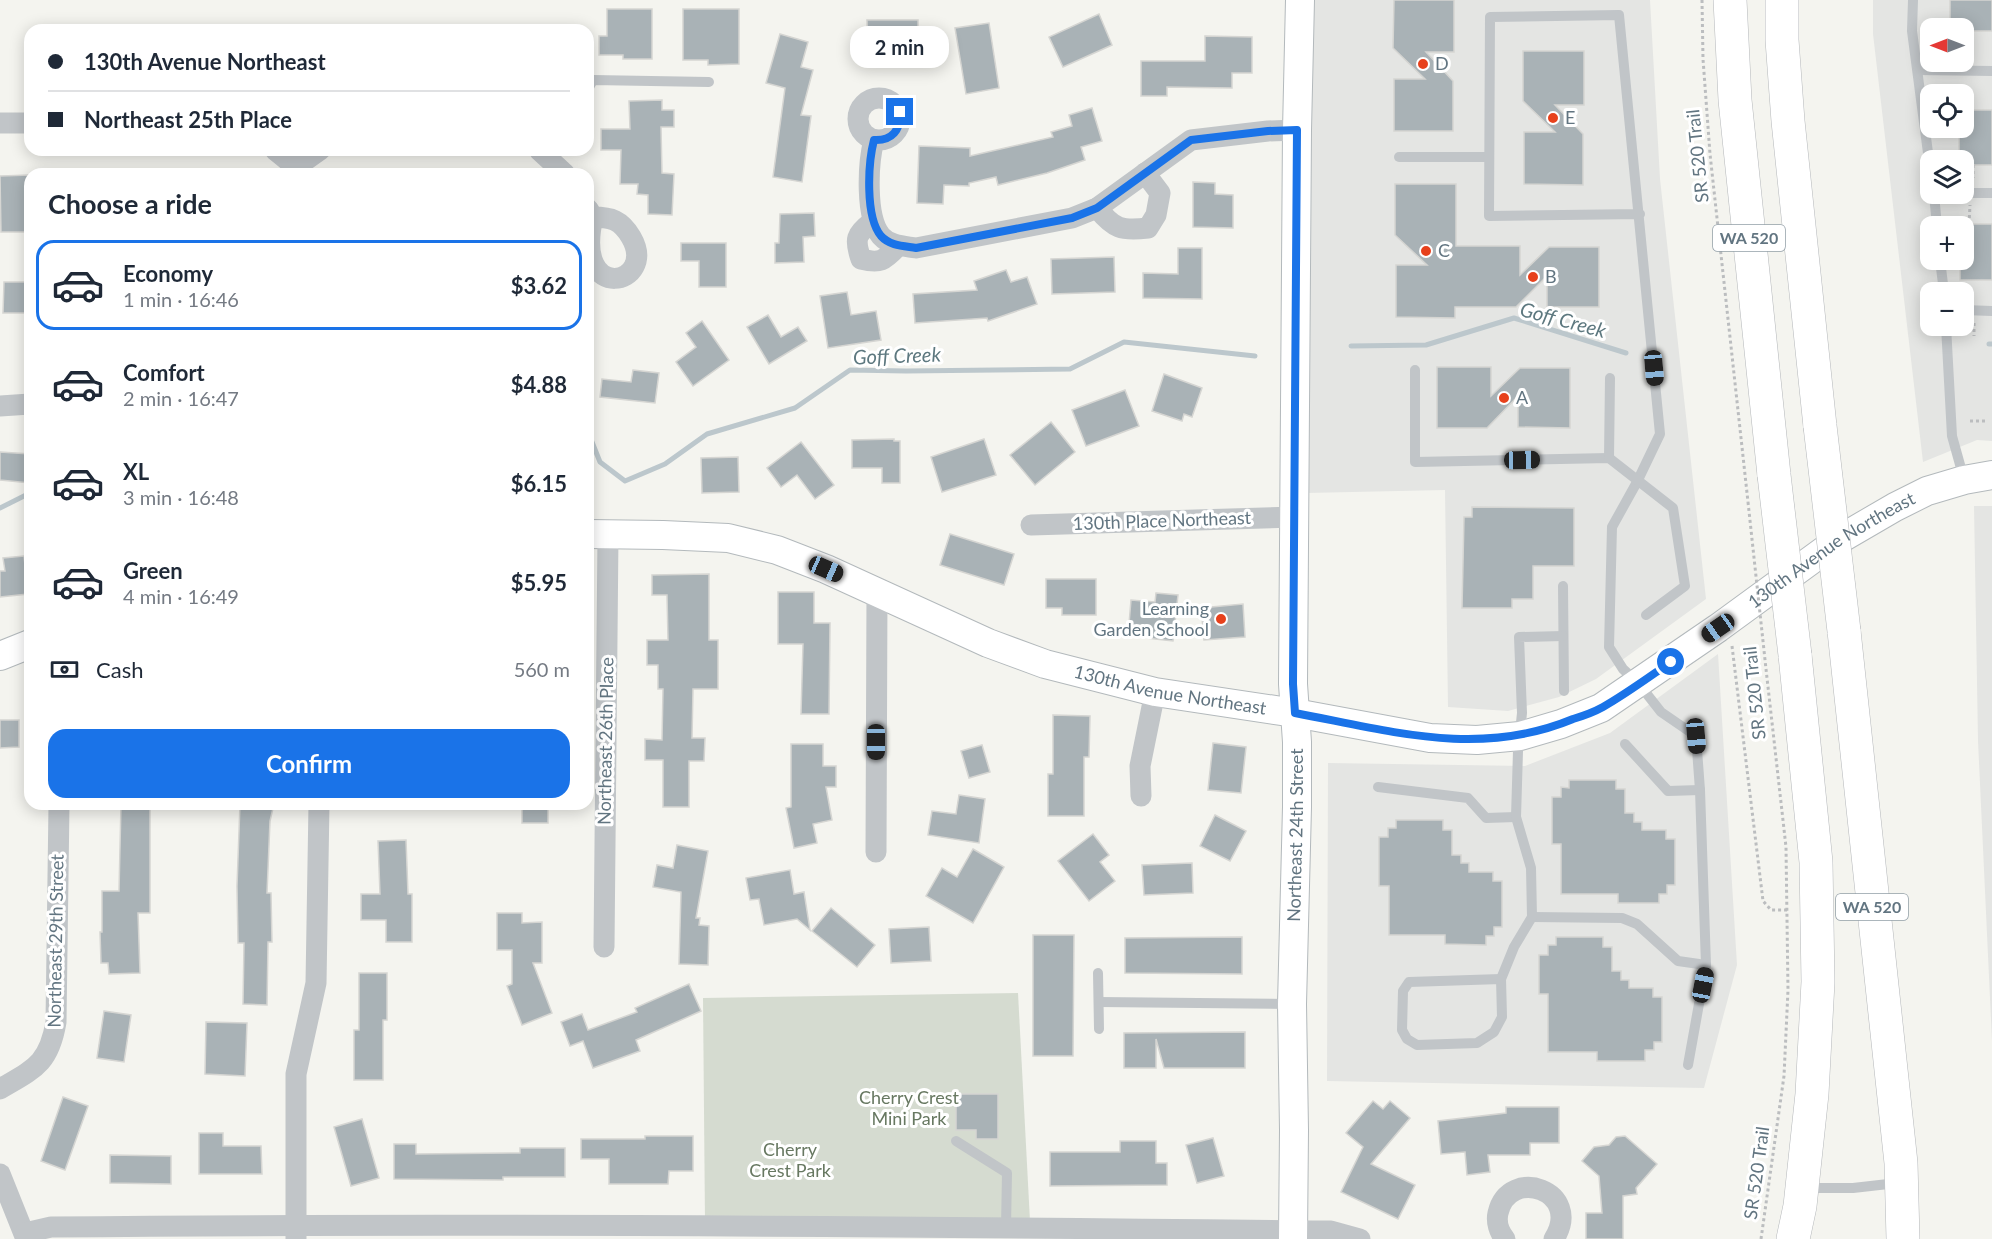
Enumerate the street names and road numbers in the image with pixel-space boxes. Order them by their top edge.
street label: SR 520 Trail [1681,108,1713,204]
road number: WA 520 [1713,225,1785,251]
street label: 130th Avenue Northeast [1743,487,1919,612]
street label: 130th Place Northeast [1072,506,1252,534]
street label: SR 520 Trail [1738,645,1770,741]
street label: Northeast 26th Place [593,657,617,825]
street label: 130th Avenue Northeast [1072,660,1268,719]
street label: Northeast 24th Street [1282,748,1307,922]
street label: Northeast 29th Street [42,854,68,1028]
road number: WA 520 [1836,894,1908,920]
street label: SR 520 Trail [1739,1125,1773,1221]

